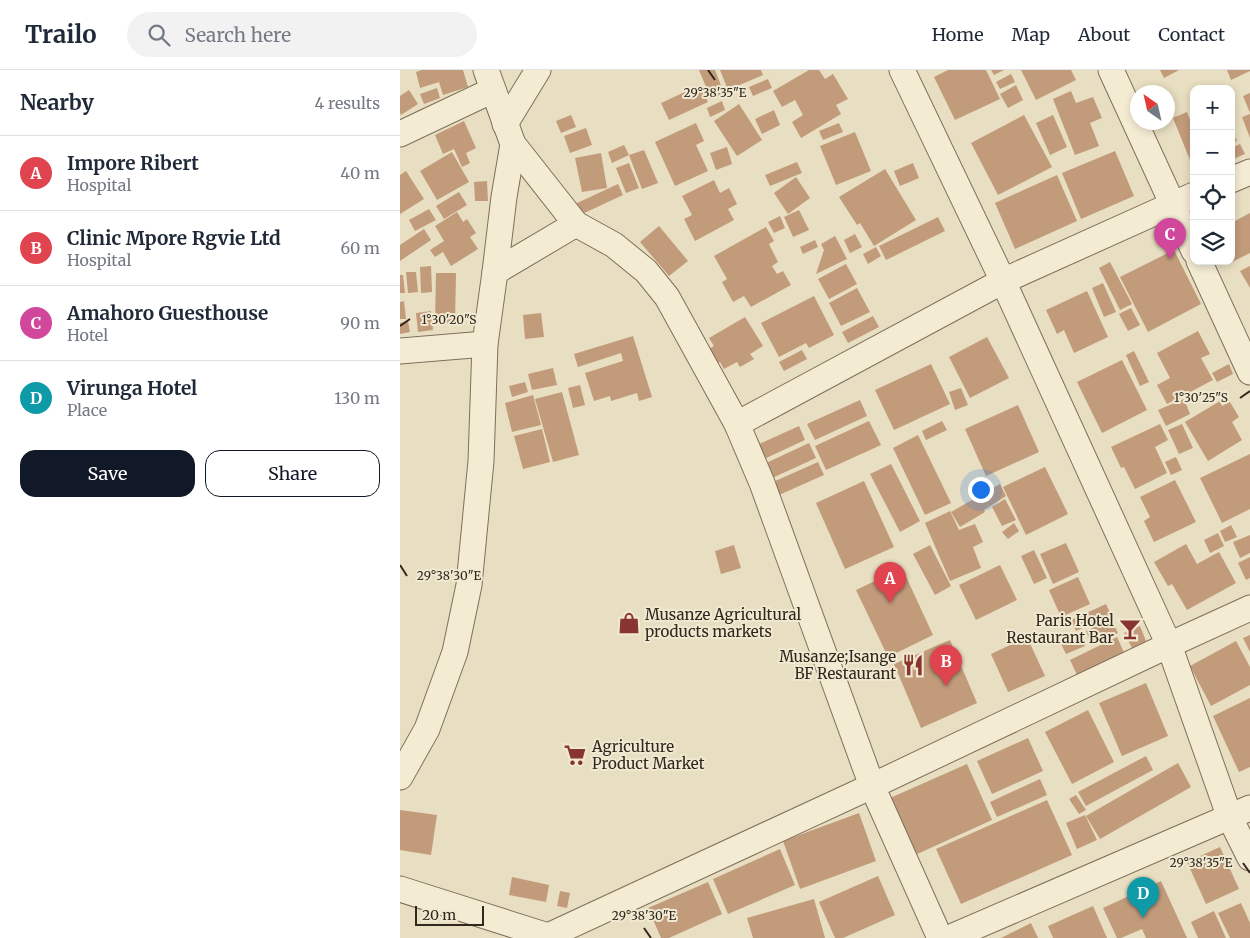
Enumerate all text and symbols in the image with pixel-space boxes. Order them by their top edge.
search box [127,12,477,57]
text: Trailo [25,19,97,50]
icon: search [145,21,173,49]
text: Search here [185,23,291,47]
text: Home [932,23,984,46]
text: Map [1012,23,1050,46]
text: About [1078,23,1130,46]
text: Contact [1158,23,1225,46]
text: 29°38'35"E [684,85,747,100]
north arrow [1130,85,1175,130]
map controls [1190,85,1235,265]
button: + [1190,85,1235,130]
text: Nearby [20,89,94,116]
text: 4 results [314,93,380,113]
button: − [1190,130,1235,175]
text: Impore Ribert [67,151,199,175]
text: A [30,163,42,183]
text: 40 m [340,163,380,183]
text: Hospital [67,175,131,195]
button: locate [1190,175,1235,220]
pin: C [1154,218,1186,259]
button: layers [1190,220,1235,265]
text: Clinic Mpore Rgvie Ltd [67,226,281,250]
text: B [30,238,42,258]
text: 60 m [340,238,380,258]
text: Hospital [67,250,131,270]
text: Amahoro Guesthouse [67,301,268,325]
text: 1°30'20"S [422,312,476,327]
text: C [31,313,41,333]
text: 90 m [340,313,380,333]
text: Hotel [67,325,108,345]
text: Virunga Hotel [67,376,197,400]
text: D [30,388,42,408]
text: 130 m [334,388,380,408]
text: 1°30'25"S [1174,390,1228,405]
text: Place [67,400,107,420]
button: Save [20,450,195,497]
button: Share [205,450,380,497]
your location [968,477,994,503]
pin: A [874,562,906,603]
text: 29°38'30"E [417,568,482,583]
place label: Musanze Agricultural products markets [645,605,802,641]
shop icon: Musanze Agricultural products markets [616,610,642,636]
place label: Paris Hotel Restaurant Bar [1006,611,1114,647]
bar icon: Paris Hotel Restaurant Bar [1117,616,1143,642]
pin: B [930,645,962,686]
place label: Musanze;Isange BF Restaurant [779,647,896,683]
restaurant icon: Musanze;Isange BF Restaurant [900,652,926,678]
place label: Agriculture Product Market [591,737,705,773]
supermarket icon: Agriculture Product Market [562,742,588,768]
text: 29°38'35"E [1170,855,1233,870]
pin: D [1127,877,1159,918]
scale bar [415,903,484,926]
text: 20 m [422,906,456,924]
text: 29°38'30"E [612,908,677,923]

